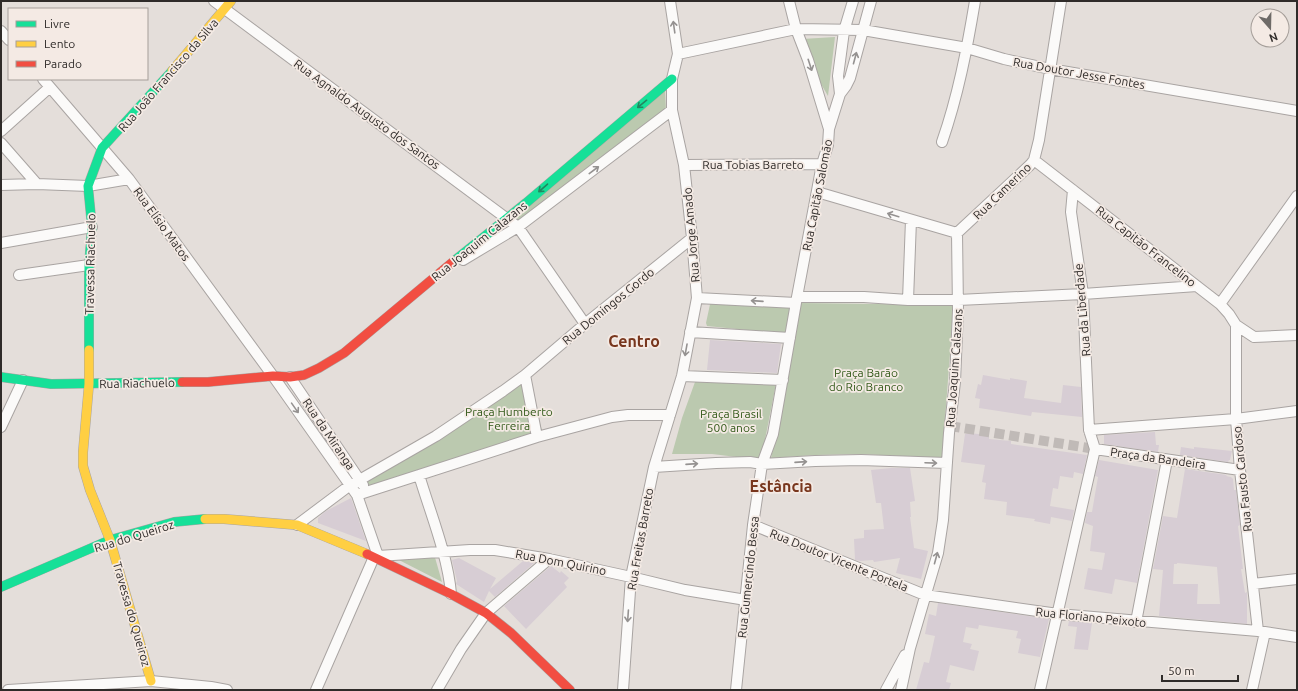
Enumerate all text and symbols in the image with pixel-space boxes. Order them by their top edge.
legend [8,8,148,80]
north arrow [1250,8,1290,48]
street label: Rua João Francisco da Silva [116,16,220,134]
text: Livre [44,17,70,30]
one-way arrow [670,21,678,34]
text: N [1268,30,1279,44]
text: Lento [44,37,75,50]
one-way arrow [852,52,859,65]
street label: Rua Doutor Jesse Fontes [1012,55,1146,91]
text: Parado [44,57,82,70]
street label: Rua Agnaldo Augusto dos Santos [291,57,443,171]
one-way arrow [807,59,814,72]
one-way arrow [636,100,647,109]
street label: Rua Capitão Salomão [800,138,834,252]
street label: Rua Tobias Barreto [702,158,804,171]
street label: Rua Camerino [970,160,1034,222]
one-way arrow [588,165,599,174]
one-way arrow [538,184,548,193]
street label: Rua Elísio Matos [131,185,193,263]
street label: Rua Jorge Amado [680,187,702,283]
street label: Rua Joaquim Calazans [429,199,529,283]
street label: Rua Capitão Francelino [1093,203,1199,289]
one-way arrow [886,211,899,218]
street label: Travessa Riachuelo [83,213,97,315]
street label: Rua da Liberdade [1071,263,1093,357]
street label: Rua Domingos Gordo [559,265,657,347]
one-way arrow [751,297,764,304]
street label: Rua Joaquim Calazans [943,308,965,428]
district label: Centro [608,332,660,350]
one-way arrow [682,343,690,356]
park label: Praça Barão do Rio Branco [829,366,903,393]
street label: Rua Riachuelo [99,376,175,390]
street label: Rua da Miranga [300,396,358,472]
one-way arrow [291,403,299,414]
park label: Praça Humberto Ferreira [465,405,553,432]
park label: Praça Brasil 500 anos [700,407,762,434]
street label: Rua Fausto Cardoso [1230,426,1254,532]
street label: Praça da Bandeira [1109,445,1207,471]
one-way arrow [794,458,807,465]
one-way arrow [924,459,937,466]
one-way arrow [685,460,698,467]
district label: Estância [750,477,812,495]
street label: Rua Freitas Barreto [625,487,655,591]
street label: Rua Gumercindo Bessa [735,515,761,639]
street label: Rua do Queiroz [93,518,176,554]
street label: Rua Doutor Vicente Portela [768,526,910,594]
street label: Rua Dom Quirino [514,547,608,577]
one-way arrow [933,551,940,564]
street label: Travessa do Queiroz [111,560,153,668]
street label: Rua Floriano Peixoto [1035,605,1147,629]
one-way arrow [625,609,632,622]
scale bar [1162,657,1238,683]
text: 50 m [1168,664,1195,677]

